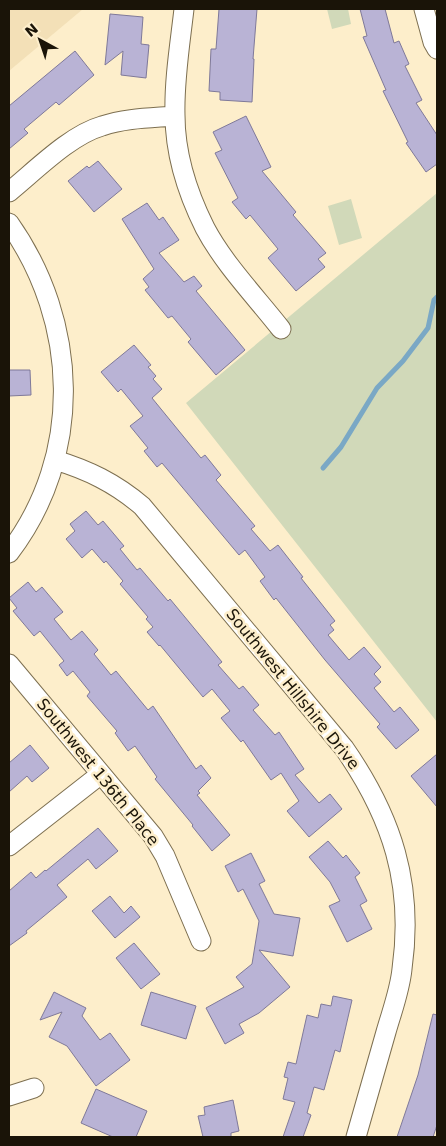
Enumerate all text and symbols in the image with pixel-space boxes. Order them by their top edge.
north arrow [15,15,65,65]
text: N [22,20,41,40]
street label: Southwest Hillshire Drive [222,605,364,773]
street label: Southwest 136th Place [33,695,163,849]

